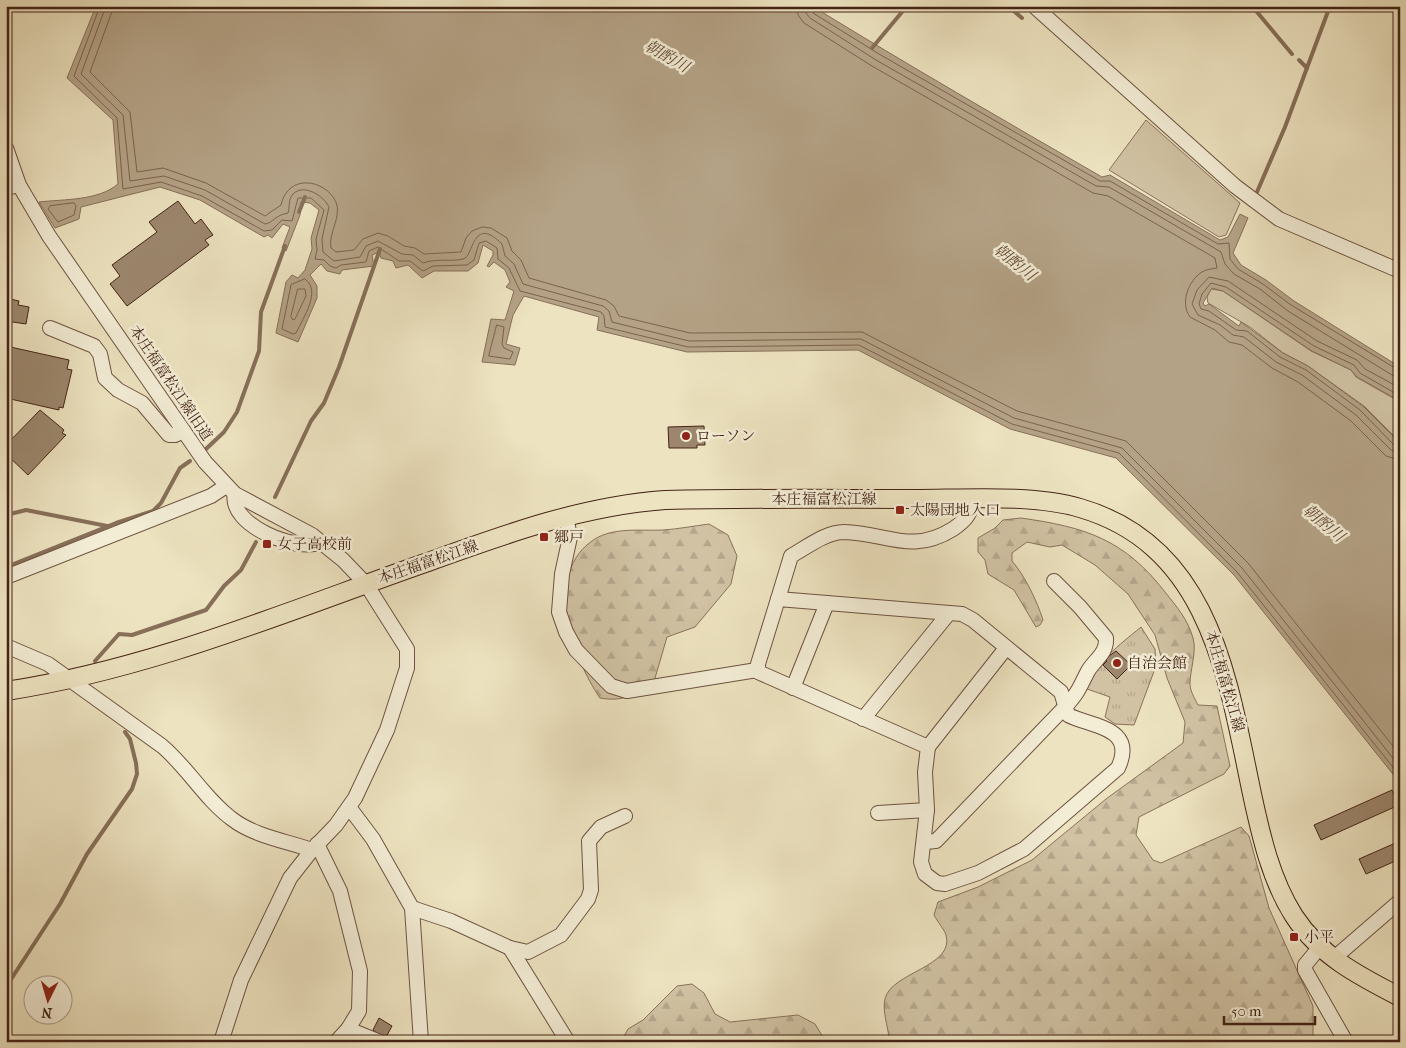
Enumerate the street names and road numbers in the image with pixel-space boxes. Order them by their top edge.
street label: 本庄福富松江線旧道 [126,322,216,444]
street label: 本庄福富松江線 [771,490,877,508]
street label: 本庄福富松江線 [375,536,481,588]
street label: 本庄福富松江線 [1202,628,1248,734]

